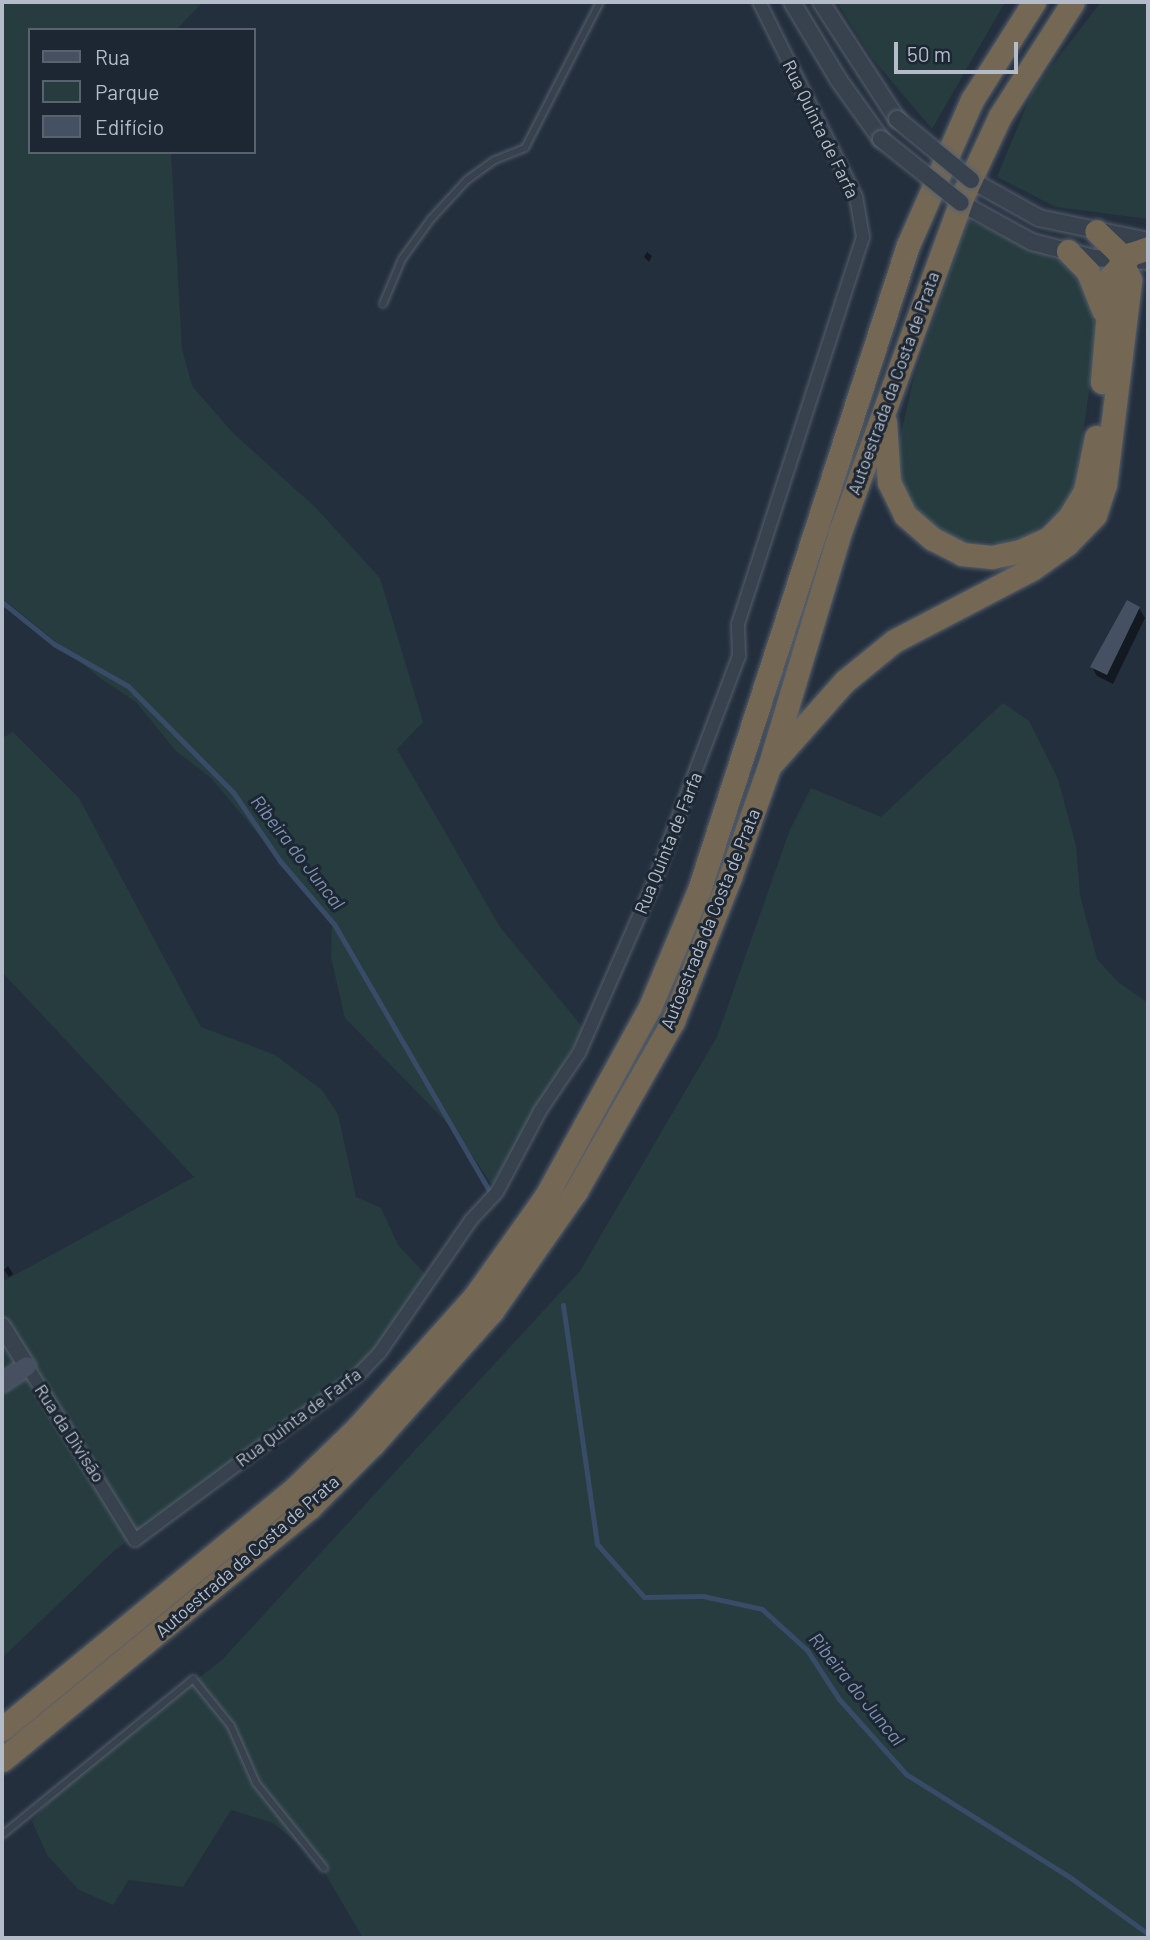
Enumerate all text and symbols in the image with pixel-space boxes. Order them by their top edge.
legend [28,28,256,154]
scale bar [898,28,1022,72]
text: 50 m [907,41,951,66]
text: Rua [95,44,130,69]
street label: Rua Quinta de Farfa [778,56,864,202]
text: Parque [95,79,160,104]
text: Edifício [95,114,164,139]
street label: Autoestrada da Costa de Prata [842,268,944,498]
street label: Rua Quinta de Farfa [630,769,706,917]
water label: Ribeira do Juncal [246,790,350,914]
street label: Autoestrada da Costa de Prata [656,806,764,1032]
street label: Rua Quinta de Farfa [231,1363,365,1471]
street label: Rua da Divisão [30,1380,110,1486]
street label: Autoestrada da Costa de Prata [151,1470,343,1642]
water label: Ribeira do Juncal [805,1628,909,1750]

